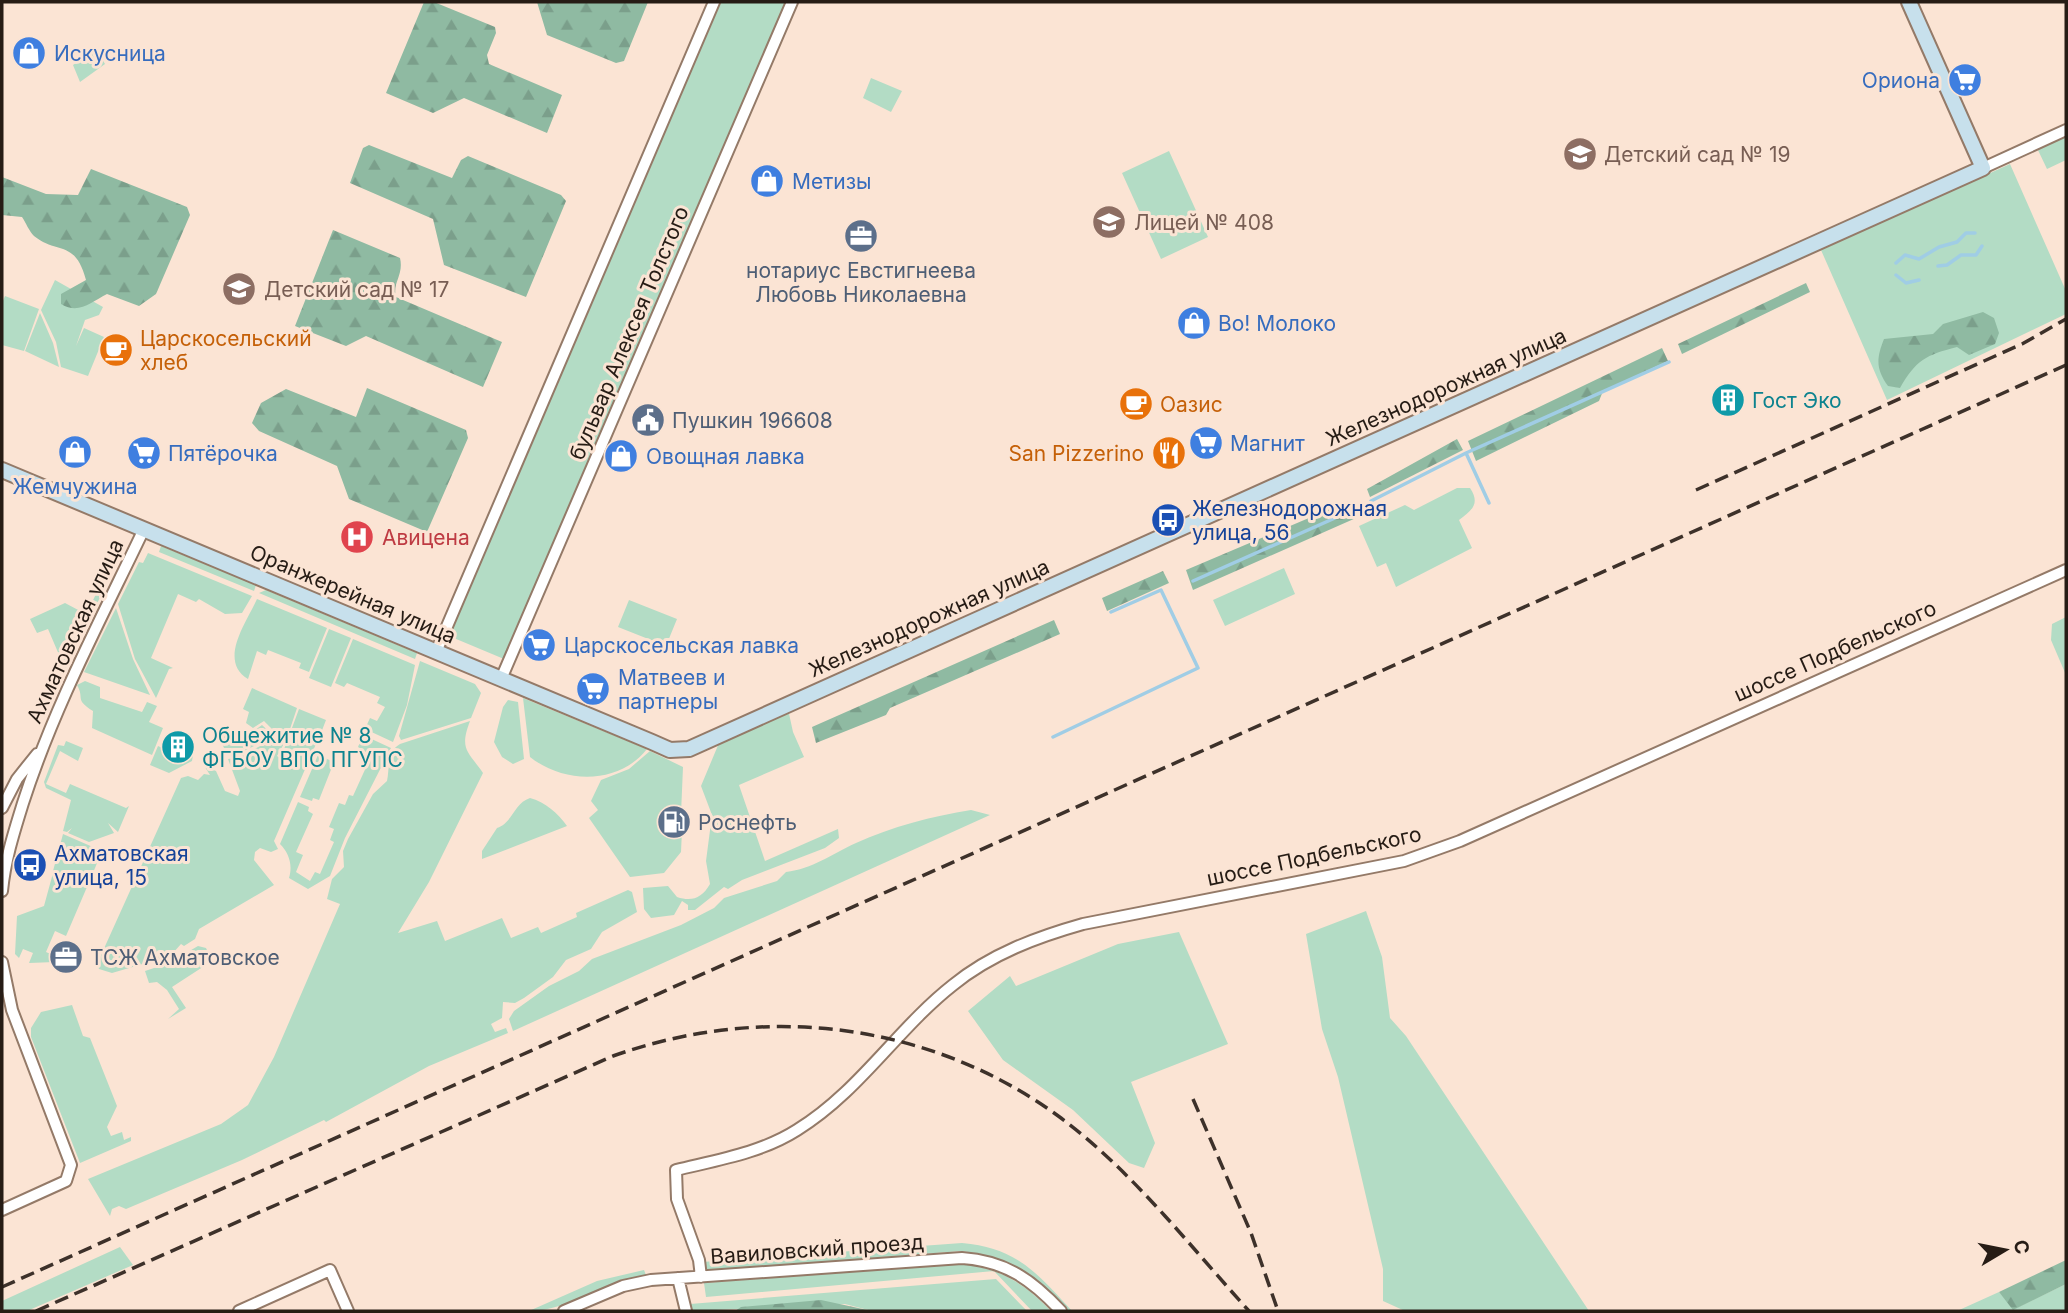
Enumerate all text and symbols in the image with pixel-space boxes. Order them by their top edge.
shop icon: Искусница [10,34,48,72]
place label: Искусница [54,41,166,66]
supermarket icon: Ориона [1946,61,1984,99]
place label: Ориона [1862,68,1940,93]
school or university icon: Детский сад № 19 [1561,135,1599,173]
place label: Детский сад № 19 [1604,142,1791,167]
shop icon: Метизы [748,162,786,200]
place label: Метизы [792,169,872,194]
street label: бульвар Алексея Толстого [564,202,694,464]
school or university icon: Лицей № 408 [1090,203,1128,241]
place label: Лицей № 408 [1134,210,1274,235]
office icon: нотариус Евстигнеева Любовь Николаевна [842,217,880,255]
place label: нотариус Евстигнеева Любовь Николаевна [746,258,976,307]
school or university icon: Детский сад № 17 [220,270,258,308]
place label: Детский сад № 17 [264,277,449,302]
shop icon: Во! Молоко [1175,304,1213,342]
place label: Во! Молоко [1218,311,1336,336]
street label: Железнодорожная улица [1322,323,1570,451]
place label: Царскосельский хлеб [140,326,312,375]
cafe icon: Царскосельский хлеб [97,331,135,369]
building icon: Гост Эко [1709,381,1747,419]
cafe icon: Оазис [1117,385,1155,423]
place label: Гост Эко [1752,388,1842,413]
place label: Оазис [1160,392,1223,417]
public building icon: Пушкин 196608 [629,401,667,439]
place label: Пушкин 196608 [672,408,833,433]
supermarket icon: Магнит [1187,424,1225,462]
place label: Магнит [1230,431,1305,456]
shop icon: Жемчужина [56,433,94,471]
supermarket icon: Пятёрочка [125,434,163,472]
restaurant icon: San Pizzerino [1150,434,1188,472]
shop icon: Овощная лавка [602,437,640,475]
place label: Пятёрочка [168,441,278,466]
place label: San Pizzerino [1008,441,1144,466]
place label: Овощная лавка [646,444,805,469]
place label: Жемчужина [12,474,138,499]
place label: Железнодорожная улица, 56 [1192,496,1387,545]
bus stop icon: Железнодорожная улица, 56 [1149,501,1187,539]
hospital icon: Авицена [338,518,376,556]
place label: Авицена [382,525,470,550]
street label: Ахматовская улица [21,535,129,727]
street label: Оранжерейная улица [246,539,460,649]
street label: Железнодорожная улица [805,554,1053,682]
street label: шоссе Подбельского [1730,595,1940,707]
supermarket icon: Царскосельская лавка [520,626,558,664]
place label: Царскосельская лавка [564,633,799,658]
place label: Матвеев и партнеры [618,665,725,714]
supermarket icon: Матвеев и партнеры [574,670,612,708]
place label: Общежитие № 8 ФГБОУ ВПО ПГУПС [202,723,403,772]
building icon: Общежитие № 8 ФГБОУ ВПО ПГУПС [159,728,197,766]
fuel station icon: Роснефть [655,803,693,841]
place label: Роснефть [698,810,797,835]
street label: шоссе Подбельского [1204,821,1424,891]
place label: Ахматовская улица, 15 [54,841,189,890]
bus stop icon: Ахматовская улица, 15 [11,846,49,884]
office icon: ТСЖ Ахматовское [47,938,85,976]
place label: ТСЖ Ахматовское [90,945,280,970]
north arrow [1970,1215,2040,1285]
street label: Вавиловский проезд [709,1229,925,1269]
text: С [2009,1238,2034,1256]

